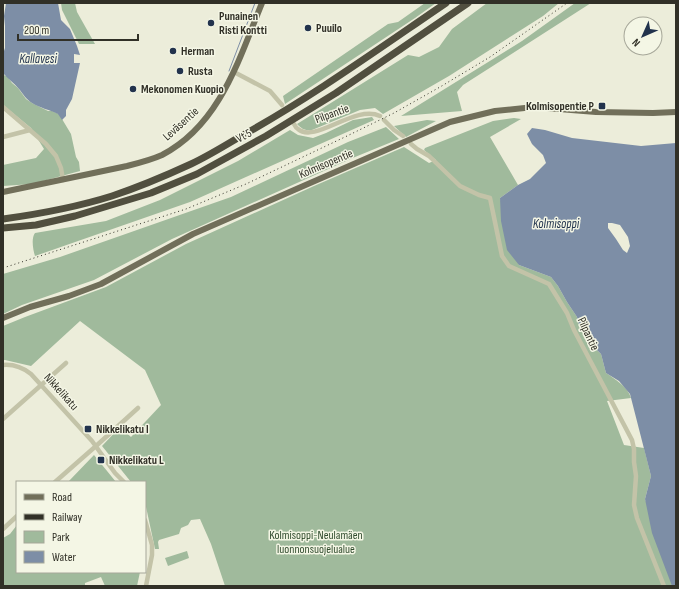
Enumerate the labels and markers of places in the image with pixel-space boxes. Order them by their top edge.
place label: Punainen Risti Kontti [219,9,267,38]
marker: Punainen Risti Kontti [206,18,216,28]
place label: Puuilo [316,21,342,36]
marker: Puuilo [303,23,313,33]
place label: Herman [181,44,214,59]
marker: Herman [168,46,178,56]
place label: Rusta [188,64,213,79]
marker: Rusta [175,66,185,76]
place label: Mekonomen Kuopio [141,82,224,97]
marker: Mekonomen Kuopio [128,84,138,94]
place label: Kolmisopentie P [526,99,595,114]
marker: Kolmisopentie P [597,101,607,111]
place label: Nikkelikatu I [96,422,149,437]
marker: Nikkelikatu I [83,424,93,434]
place label: Nikkelikatu L [109,453,164,468]
marker: Nikkelikatu L [96,455,106,465]

